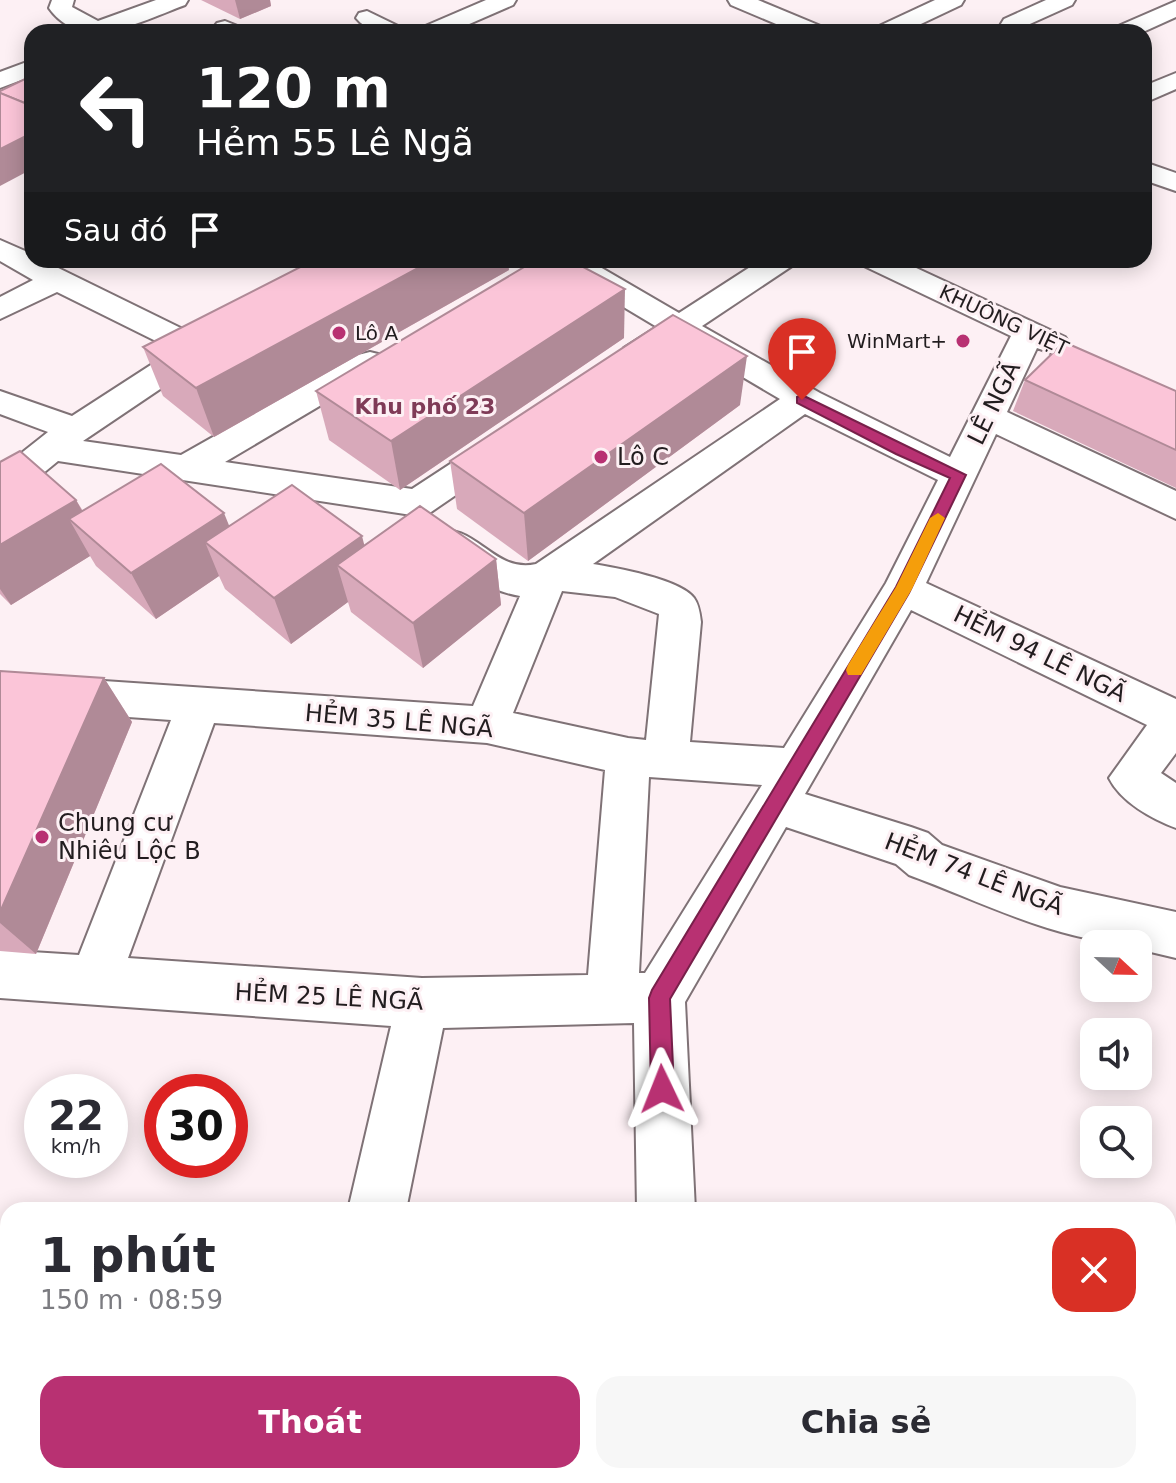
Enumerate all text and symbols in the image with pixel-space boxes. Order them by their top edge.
text: 120 m [196,55,391,120]
icon: left [64,56,168,160]
text: Hẻm 55 Lê Ngã [196,122,474,163]
icon: arrive [183,208,227,252]
text: Sau đó [64,213,167,248]
street label: KHUÔNG VIỆT [936,280,1073,361]
pin [768,318,836,400]
place label: Lô A [355,321,398,345]
marker: Lô A [330,324,348,342]
place label: WinMart+ [847,329,947,353]
icon: arrive [780,330,824,374]
marker: WinMart+ [954,332,972,350]
street label: LÊ NGÃ [960,355,1026,449]
district label: Khu phố 23 [355,394,495,419]
place label: Lô C [617,443,669,471]
marker: Lô C [592,448,610,466]
street label: HẺM 94 LÊ NGÃ [949,597,1133,708]
street label: HẺM 35 LÊ NGÃ [304,696,495,743]
place label: Chung cư Nhiêu Lộc B [58,809,201,865]
street label: HẺM 74 LÊ NGÃ [881,824,1069,921]
marker: Chung cư Nhiêu Lộc B [33,828,51,846]
north arrow [1080,930,1152,1002]
map controls [1080,930,1152,1178]
street label: HẺM 25 LÊ NGÃ [234,975,425,1016]
button: sound [1080,1018,1152,1090]
position arrow [620,1047,704,1131]
speed limit sign: 30 [144,1074,248,1178]
text: 22 [48,1093,104,1139]
button: search [1080,1106,1152,1178]
text: km/h [51,1134,101,1158]
text: 1 phút [40,1227,216,1283]
button: close [1052,1228,1136,1312]
text: 150 m · 08:59 [40,1285,223,1315]
button: Thoát [40,1376,580,1468]
button: Chia sẻ [596,1376,1136,1468]

